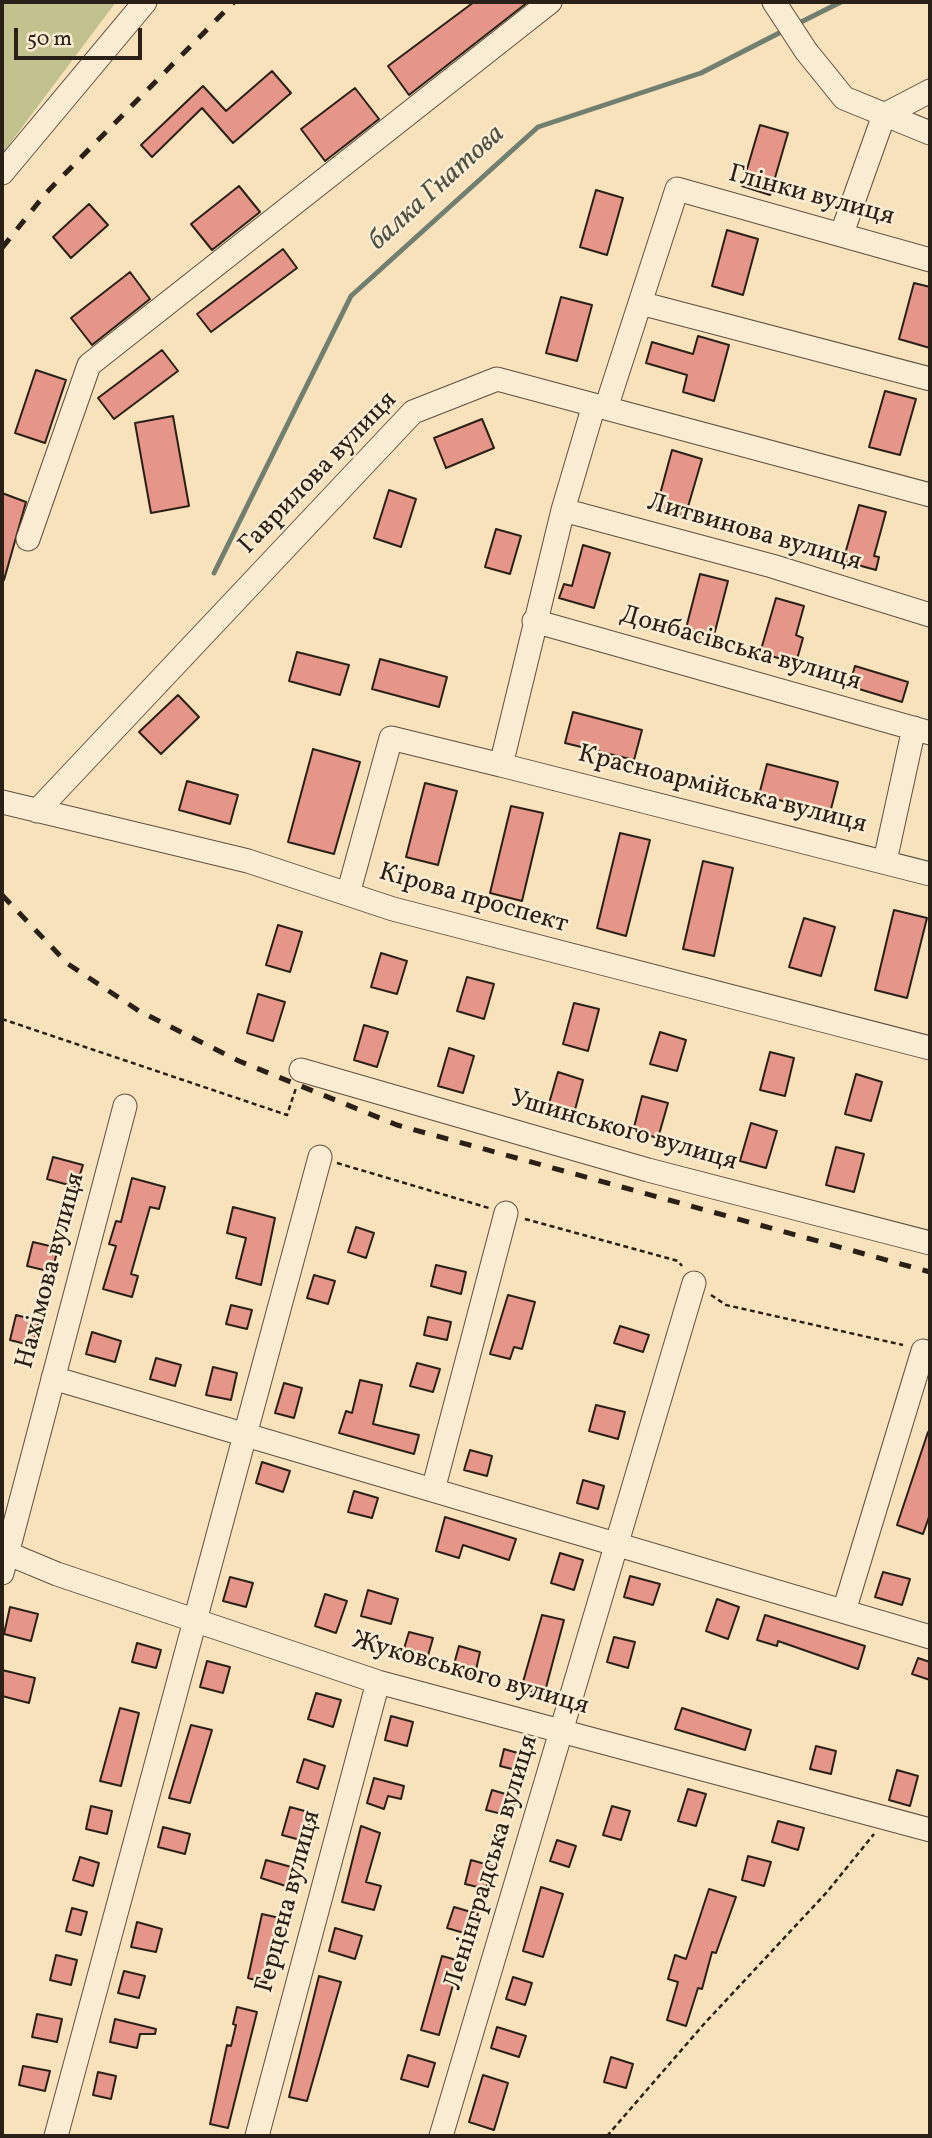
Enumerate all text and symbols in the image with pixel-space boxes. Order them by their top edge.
scale bar [18,14,145,58]
text: 50 m [27,25,72,54]
water label: балка Гнатова [363,119,513,259]
street label: Глінки вулиця [725,160,897,234]
street label: Гаврилова вулиця [233,386,405,562]
street label: Литвинова вулиця [643,488,865,580]
street label: Донбасівська вулиця [616,601,864,699]
street label: Красноармійська вулиця [574,740,870,842]
street label: Кірова проспект [375,858,571,942]
street label: Ушинського вулиця [506,1085,740,1179]
street label: Нахімова вулиця [11,1170,93,1372]
street label: Жуковського вулиця [348,1626,592,1724]
street label: Ленінградська вулиця [439,1732,547,1994]
street label: Герцена вулиця [251,1807,329,1997]

